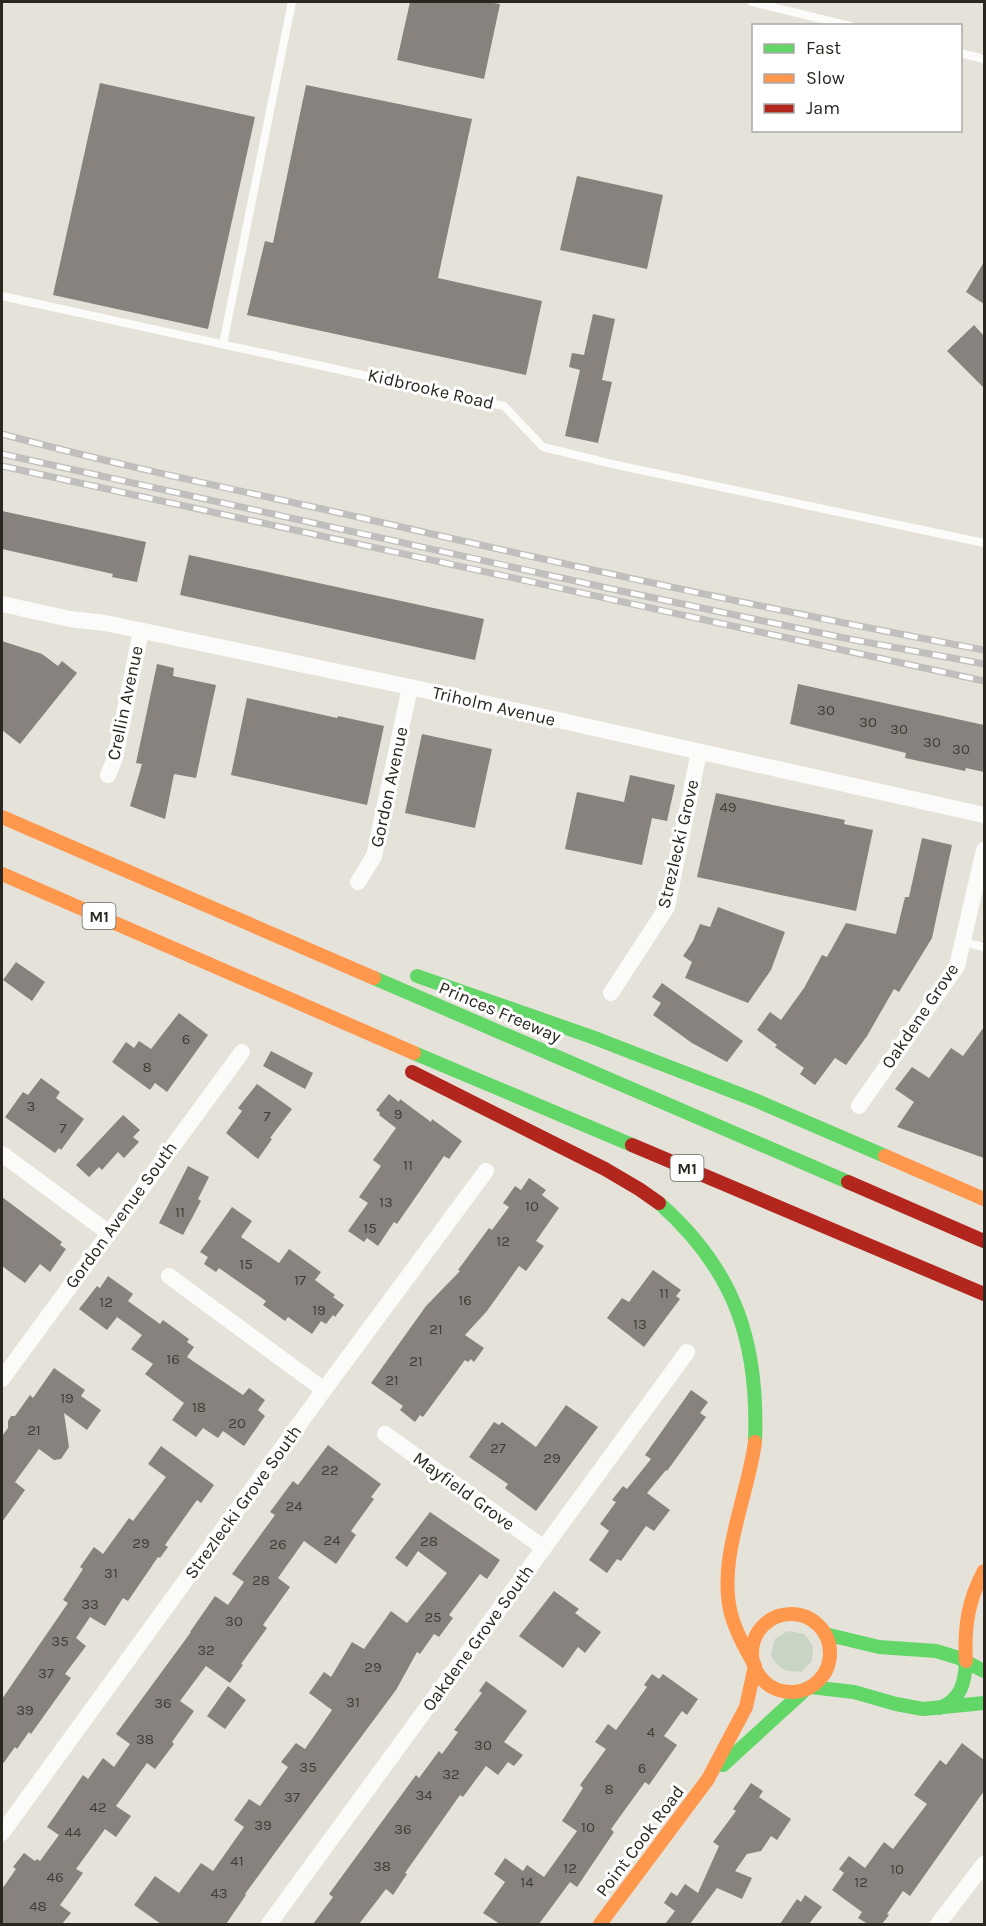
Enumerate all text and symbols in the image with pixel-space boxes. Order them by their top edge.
legend [752,24,962,132]
text: Fast [806,37,841,59]
text: Slow [806,67,845,89]
text: Jam [806,97,840,119]
street label: Kidbrooke Road [366,364,496,414]
street label: Crellin Avenue [102,644,148,762]
street label: Triholm Avenue [430,681,558,731]
house number: 30 [817,701,835,719]
house number: 30 [859,713,877,731]
house number: 30 [890,720,908,738]
street label: Gordon Avenue [365,725,413,849]
house number: 30 [923,733,941,751]
house number: 30 [952,740,970,758]
street label: Strezlecki Grove [652,777,704,911]
house number: 49 [719,798,737,816]
road number: M1 [82,903,116,929]
street label: Oakdene Grove [877,959,963,1073]
street label: Princes Freeway [436,976,565,1048]
house number: 6 [182,1030,190,1048]
house number: 8 [142,1058,152,1076]
house number: 3 [27,1097,35,1115]
house number: 9 [394,1105,402,1123]
house number: 7 [263,1107,271,1125]
house number: 7 [59,1119,67,1137]
street label: Gordon Avenue South [60,1137,182,1293]
road number: M1 [670,1155,704,1181]
house number: 11 [403,1156,413,1174]
house number: 13 [379,1193,393,1211]
house number: 10 [525,1197,539,1215]
house number: 11 [175,1203,185,1221]
house number: 15 [363,1219,377,1237]
house number: 12 [496,1232,510,1250]
house number: 15 [239,1255,253,1273]
house number: 17 [294,1271,306,1289]
house number: 11 [659,1284,669,1302]
house number: 16 [458,1291,472,1309]
house number: 12 [99,1293,113,1311]
house number: 19 [312,1301,326,1319]
house number: 13 [633,1315,647,1333]
house number: 21 [429,1320,443,1338]
house number: 16 [166,1350,180,1368]
house number: 21 [409,1352,423,1370]
house number: 21 [385,1371,399,1389]
house number: 19 [60,1389,74,1407]
house number: 18 [192,1398,206,1416]
house number: 20 [228,1414,246,1432]
house number: 21 [27,1421,41,1439]
street label: Strezlecki Grove South [180,1421,306,1583]
house number: 27 [490,1439,506,1457]
street label: Mayfield Grove [409,1447,519,1535]
house number: 29 [543,1449,561,1467]
house number: 22 [321,1461,339,1479]
house number: 24 [285,1497,303,1515]
house number: 24 [323,1531,341,1549]
house number: 28 [420,1532,438,1550]
house number: 29 [132,1534,150,1552]
house number: 26 [269,1535,287,1553]
street label: Oakdene Grove South [417,1560,539,1716]
house number: 31 [104,1564,118,1582]
house number: 28 [252,1571,270,1589]
house number: 33 [81,1595,99,1613]
house number: 25 [424,1608,442,1626]
house number: 30 [225,1612,243,1630]
house number: 35 [51,1632,69,1650]
house number: 32 [197,1641,215,1659]
house number: 29 [364,1658,382,1676]
house number: 37 [38,1664,54,1682]
house number: 31 [346,1693,360,1711]
house number: 36 [154,1694,172,1712]
house number: 39 [16,1701,34,1719]
house number: 4 [647,1723,656,1741]
house number: 38 [136,1730,154,1748]
house number: 30 [474,1736,492,1754]
house number: 35 [299,1758,317,1776]
house number: 6 [638,1759,646,1777]
house number: 32 [442,1765,460,1783]
house number: 8 [604,1780,614,1798]
street label: Point Cook Road [591,1781,689,1901]
house number: 34 [415,1786,433,1804]
house number: 37 [284,1788,300,1806]
house number: 42 [89,1798,107,1816]
house number: 39 [254,1816,272,1834]
house number: 10 [581,1818,595,1836]
house number: 36 [394,1820,412,1838]
house number: 44 [65,1823,82,1841]
house number: 41 [230,1852,244,1870]
house number: 38 [373,1857,391,1875]
house number: 12 [563,1859,577,1877]
house number: 10 [890,1860,904,1878]
house number: 46 [47,1868,63,1886]
house number: 14 [520,1873,534,1891]
house number: 12 [854,1873,868,1891]
house number: 43 [210,1884,228,1902]
house number: 48 [29,1897,47,1915]

